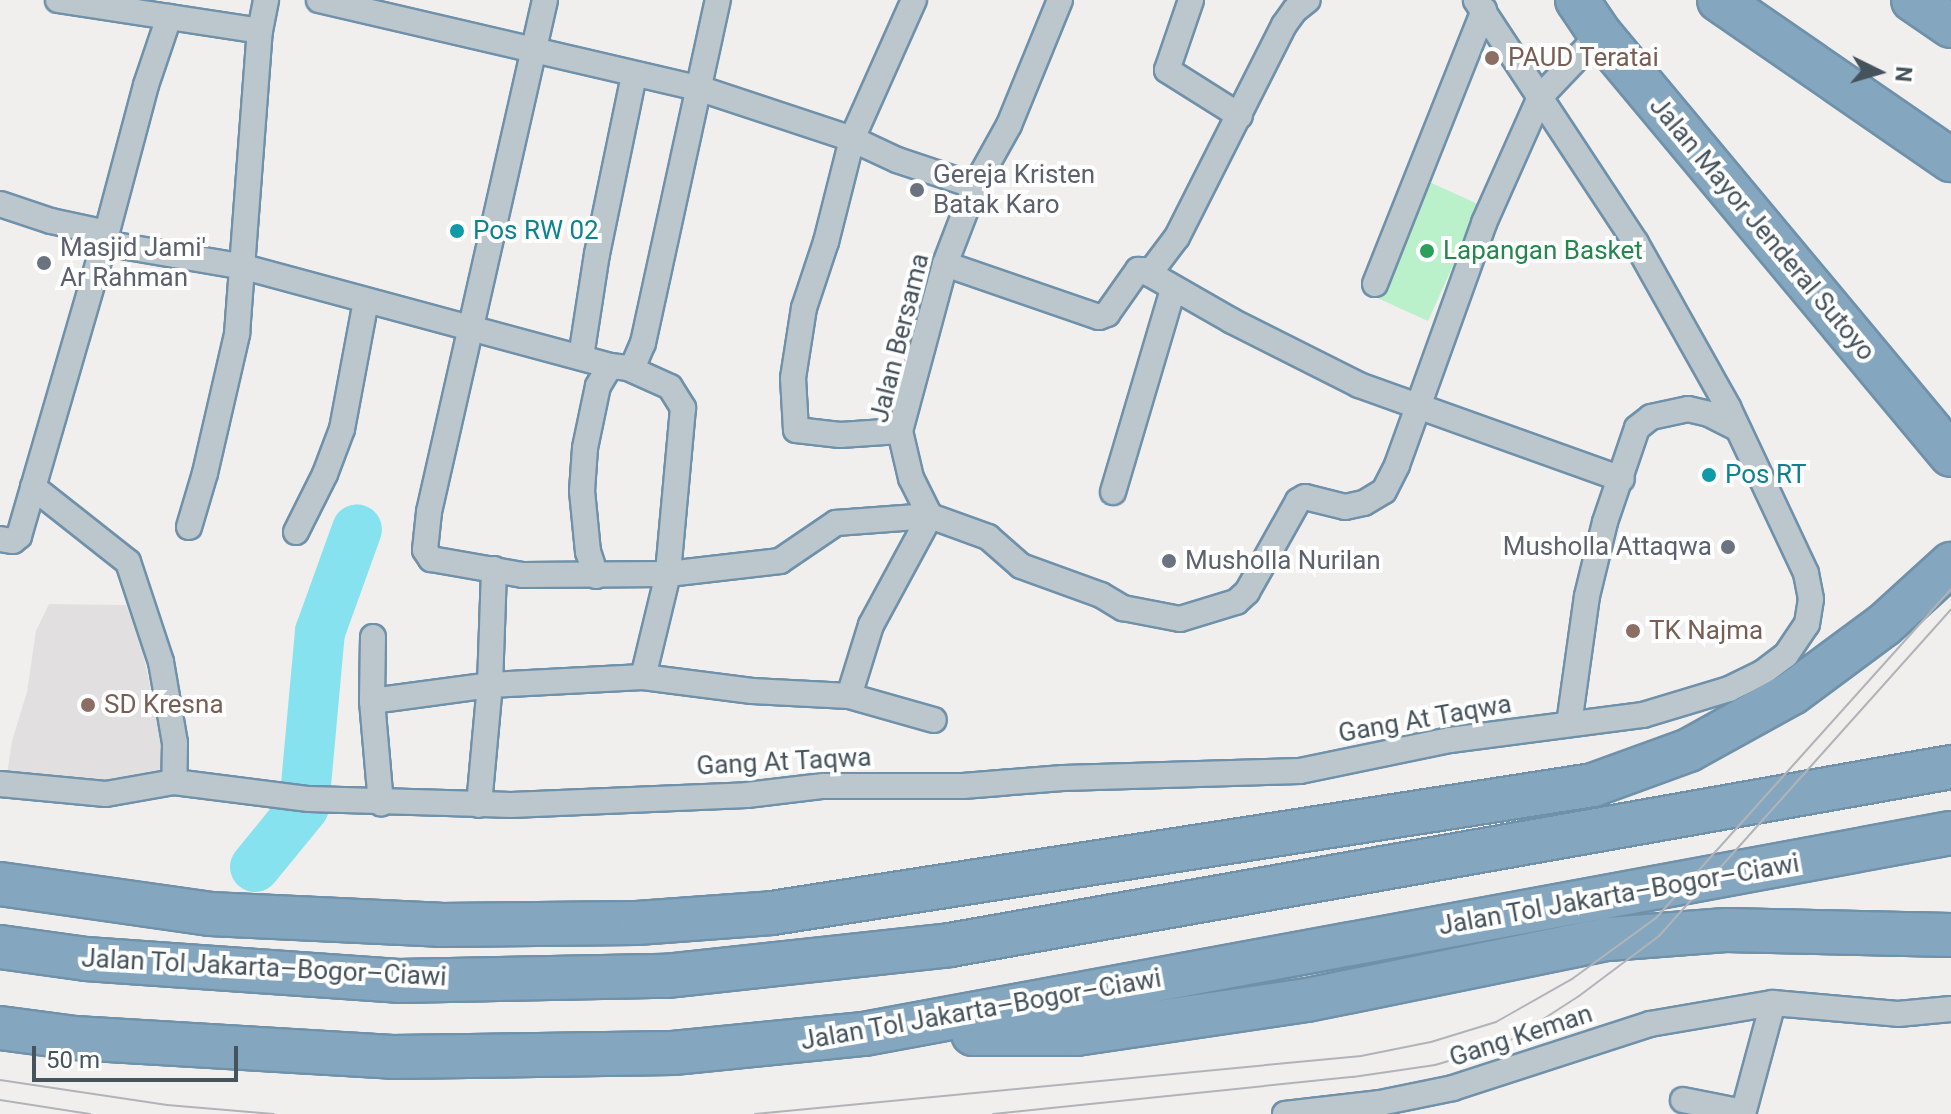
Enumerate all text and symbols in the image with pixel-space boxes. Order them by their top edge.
north arrow [1839,32,1919,112]
place label: PAUD Teratai [1508,42,1659,74]
marker: PAUD Teratai [1483,49,1501,67]
text: N [1890,65,1917,83]
street label: Jalan Mayor Jenderal Sutoyo [1643,91,1881,367]
place label: Gereja Kristen Batak Karo [933,159,1095,220]
marker: Gereja Kristen Batak Karo [908,181,926,199]
place label: Pos RW 02 [473,215,599,247]
marker: Pos RW 02 [448,222,466,240]
place label: Masjid Jami' Ar Rahman [60,232,206,294]
place label: Lapangan Basket [1443,235,1643,267]
marker: Lapangan Basket [1418,242,1436,260]
street label: Jalan Bersama [864,250,936,426]
marker: Masjid Jami' Ar Rahman [35,254,53,272]
place label: Pos RT [1725,459,1806,491]
marker: Pos RT [1700,466,1718,484]
place label: Musholla Attaqwa [1503,531,1712,563]
marker: Musholla Attaqwa [1719,538,1737,556]
place label: Musholla Nurilan [1185,545,1381,577]
marker: Musholla Nurilan [1160,552,1178,570]
place label: TK Najma [1649,615,1763,647]
marker: TK Najma [1624,622,1642,640]
street label: Gang At Taqwa [1336,688,1514,750]
place label: SD Kresna [104,689,224,721]
marker: SD Kresna [79,696,97,714]
street label: Gang At Taqwa [695,742,873,782]
street label: Jalan Tol Jakarta–Bogor–Ciawi [1436,848,1802,942]
street label: Jalan Tol Jakarta–Bogor–Ciawi [80,943,448,993]
street label: Jalan Tol Jakarta–Bogor–Ciawi [798,963,1164,1057]
street label: Gang Keman [1446,998,1596,1074]
scale bar [36,1030,242,1080]
text: 50 m [46,1046,100,1074]

